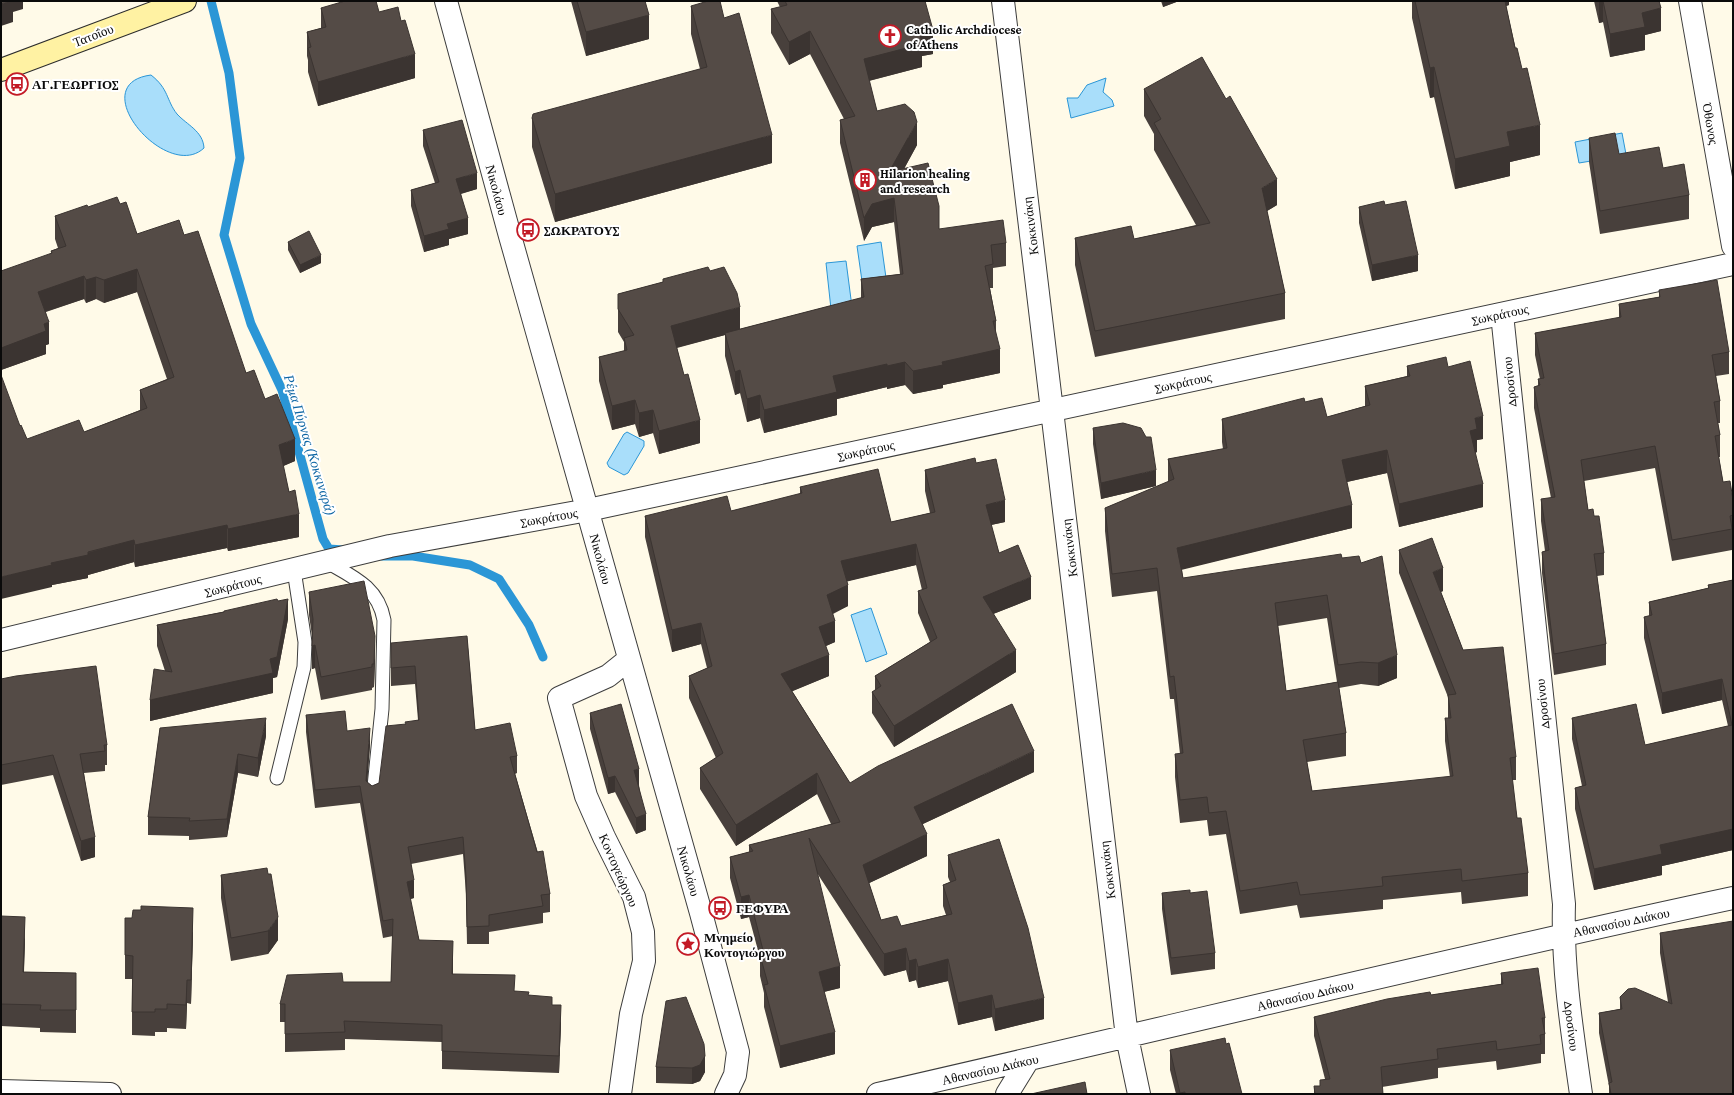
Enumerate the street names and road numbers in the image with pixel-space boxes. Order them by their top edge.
street label: Τατοΐου [71,21,115,50]
street label: Όθωνος [1699,101,1722,147]
street label: Νικολάου [483,163,510,217]
street label: Κοκκινάκη [1019,196,1042,256]
street label: Σωκράτους [1470,301,1531,328]
street label: Δροσίνου [1499,356,1520,408]
street label: Σωκράτους [1153,369,1214,396]
street label: Σωκράτους [836,437,897,464]
street label: Σωκράτους [519,505,580,530]
street label: Κοκκινάκη [1058,518,1081,578]
street label: Νικολάου [587,532,614,586]
street label: Σωκράτους [203,571,264,600]
street label: Δροσίνου [1532,678,1553,730]
street label: Κοντογεώργου [596,831,641,909]
street label: Κοκκινάκη [1096,840,1119,900]
street label: Νικολάου [674,844,703,898]
street label: Αθανασίου Διάκου [1571,905,1671,940]
street label: Αθανασίου Διάκου [1255,977,1355,1014]
street label: Δροσίνου [1561,1000,1582,1052]
street label: Αθανασίου Διάκου [940,1051,1040,1088]

